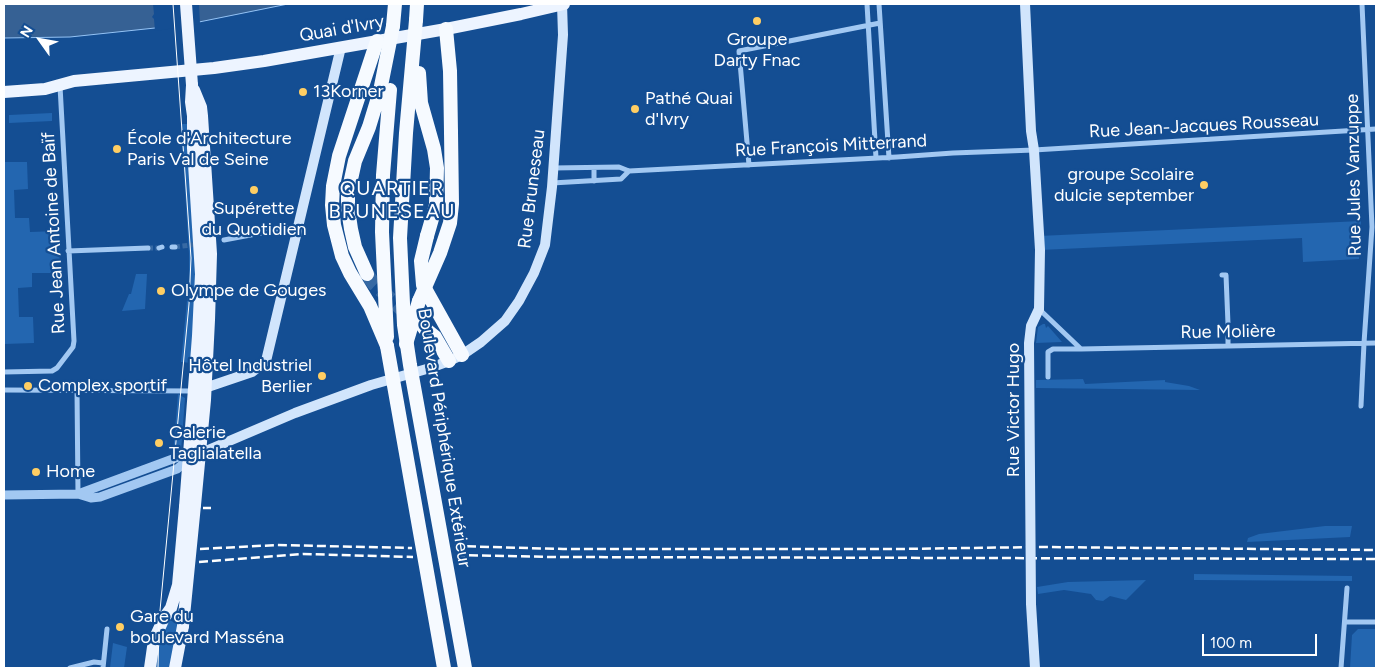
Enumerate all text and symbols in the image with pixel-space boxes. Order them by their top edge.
street label: Quai d'Ivry [298,11,386,47]
north arrow [15,15,65,65]
marker: Groupe Darty Fnac [751,15,763,27]
text: N [17,23,37,41]
place label: Groupe Darty Fnac [714,29,800,72]
place label: 13Korner [313,81,384,103]
marker: 13Korner [297,86,309,98]
place label: Pathé Quai d'Ivry [645,88,733,130]
street label: Rue Jules Vanzuppe [1342,94,1366,256]
marker: Pathé Quai d'Ivry [629,103,641,115]
street label: Rue Jean-Jacques Rousseau [1088,109,1320,143]
place label: École d'Architecture Paris Val de Seine [127,128,292,170]
street label: Rue Bruneseau [514,128,550,250]
street label: Rue François Mitterrand [734,130,928,162]
street label: Rue Jean Antoine de Baïf [38,132,70,334]
marker: École d'Architecture Paris Val de Seine [111,143,123,155]
place label: groupe Scolaire dulcie september [1054,164,1194,206]
district label: QUARTIER BRUNESEAU [327,177,457,224]
marker: groupe Scolaire dulcie september [1198,179,1210,191]
marker: Supérette du Quotidien [248,184,260,196]
place label: Supérette du Quotidien [201,198,307,240]
place label: Olympe de Gouges [171,280,326,302]
marker: Olympe de Gouges [155,285,167,297]
street label: Boulevard Périphérique Extérieur [413,307,475,569]
street label: Rue Molière [1180,320,1276,344]
street label: Rue Victor Hugo [1003,343,1025,477]
place label: Hôtel Industriel Berlier [188,355,312,398]
marker: Hôtel Industriel Berlier [316,370,328,382]
place label: Complex sportif [38,375,167,397]
marker: Complex sportif [22,380,34,392]
place label: Galerie Taglialatella [169,422,262,464]
marker: Galerie Taglialatella [153,437,165,449]
place label: Home [46,461,95,483]
marker: Home [30,466,42,478]
place label: Gare du boulevard Masséna [130,606,284,649]
marker: Gare du boulevard Masséna [114,621,126,633]
scale bar [1205,624,1320,656]
text: 100 m [1210,634,1252,652]

